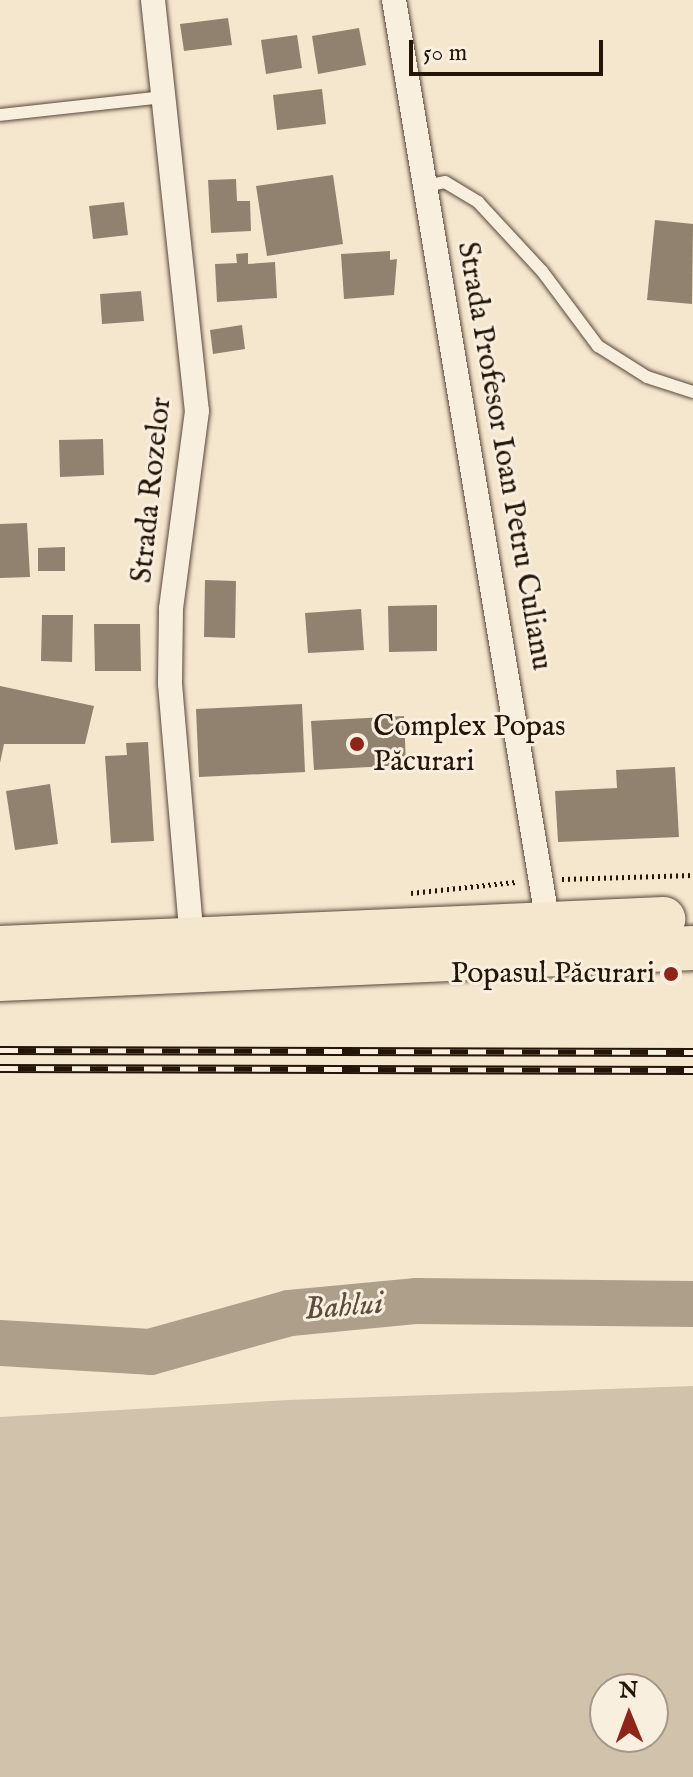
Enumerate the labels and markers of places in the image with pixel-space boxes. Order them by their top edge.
place label: Complex Popas Păcurari [373,709,566,780]
marker: Complex Popas Păcurari [348,735,366,753]
place label: Popasul Păcurari [450,956,655,992]
marker: Popasul Păcurari [662,965,680,983]

